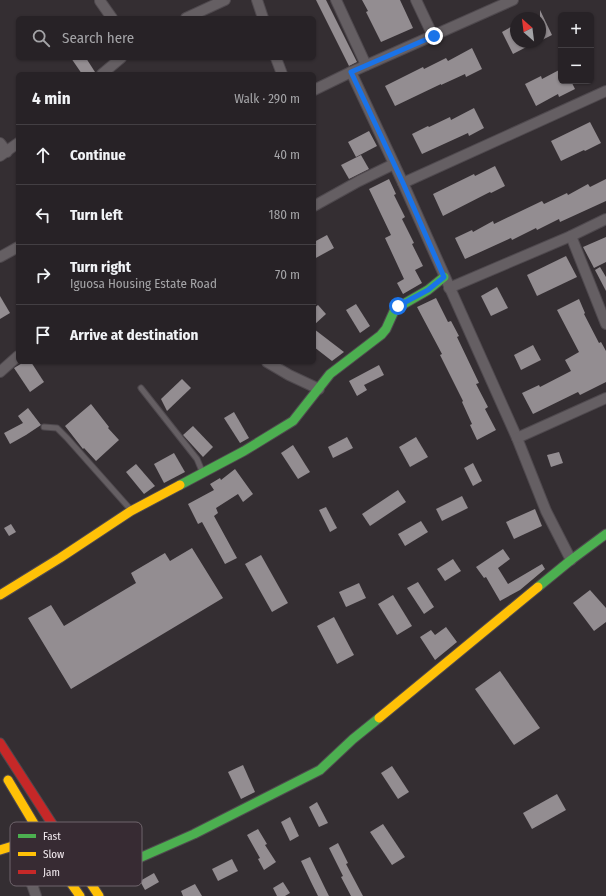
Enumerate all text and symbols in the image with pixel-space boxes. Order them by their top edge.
north arrow [510,12,546,48]
map controls [558,12,594,84]
button: + [558,12,594,48]
search box [16,16,316,60]
icon: search [30,27,52,49]
route end [425,27,443,45]
text: Search here [62,29,134,47]
button: − [558,48,594,84]
text: 4 min [32,88,71,109]
text: Walk · 290 m [234,91,300,106]
icon: ahead [32,144,54,166]
text: Continue [70,146,126,164]
text: 40 m [274,147,300,162]
icon: left [32,204,54,226]
text: Turn left [70,206,123,224]
text: 180 m [269,207,300,222]
text: Turn right [70,258,131,276]
icon: right [32,264,54,286]
text: 70 m [275,267,300,282]
text: Iguosa Housing Estate Road [70,276,217,291]
route start [389,297,407,315]
icon: arrive [32,324,54,346]
text: Arrive at destination [70,326,198,344]
legend [10,822,142,886]
text: Fast [43,830,61,843]
text: Slow [43,848,64,861]
text: Jam [43,866,60,879]

